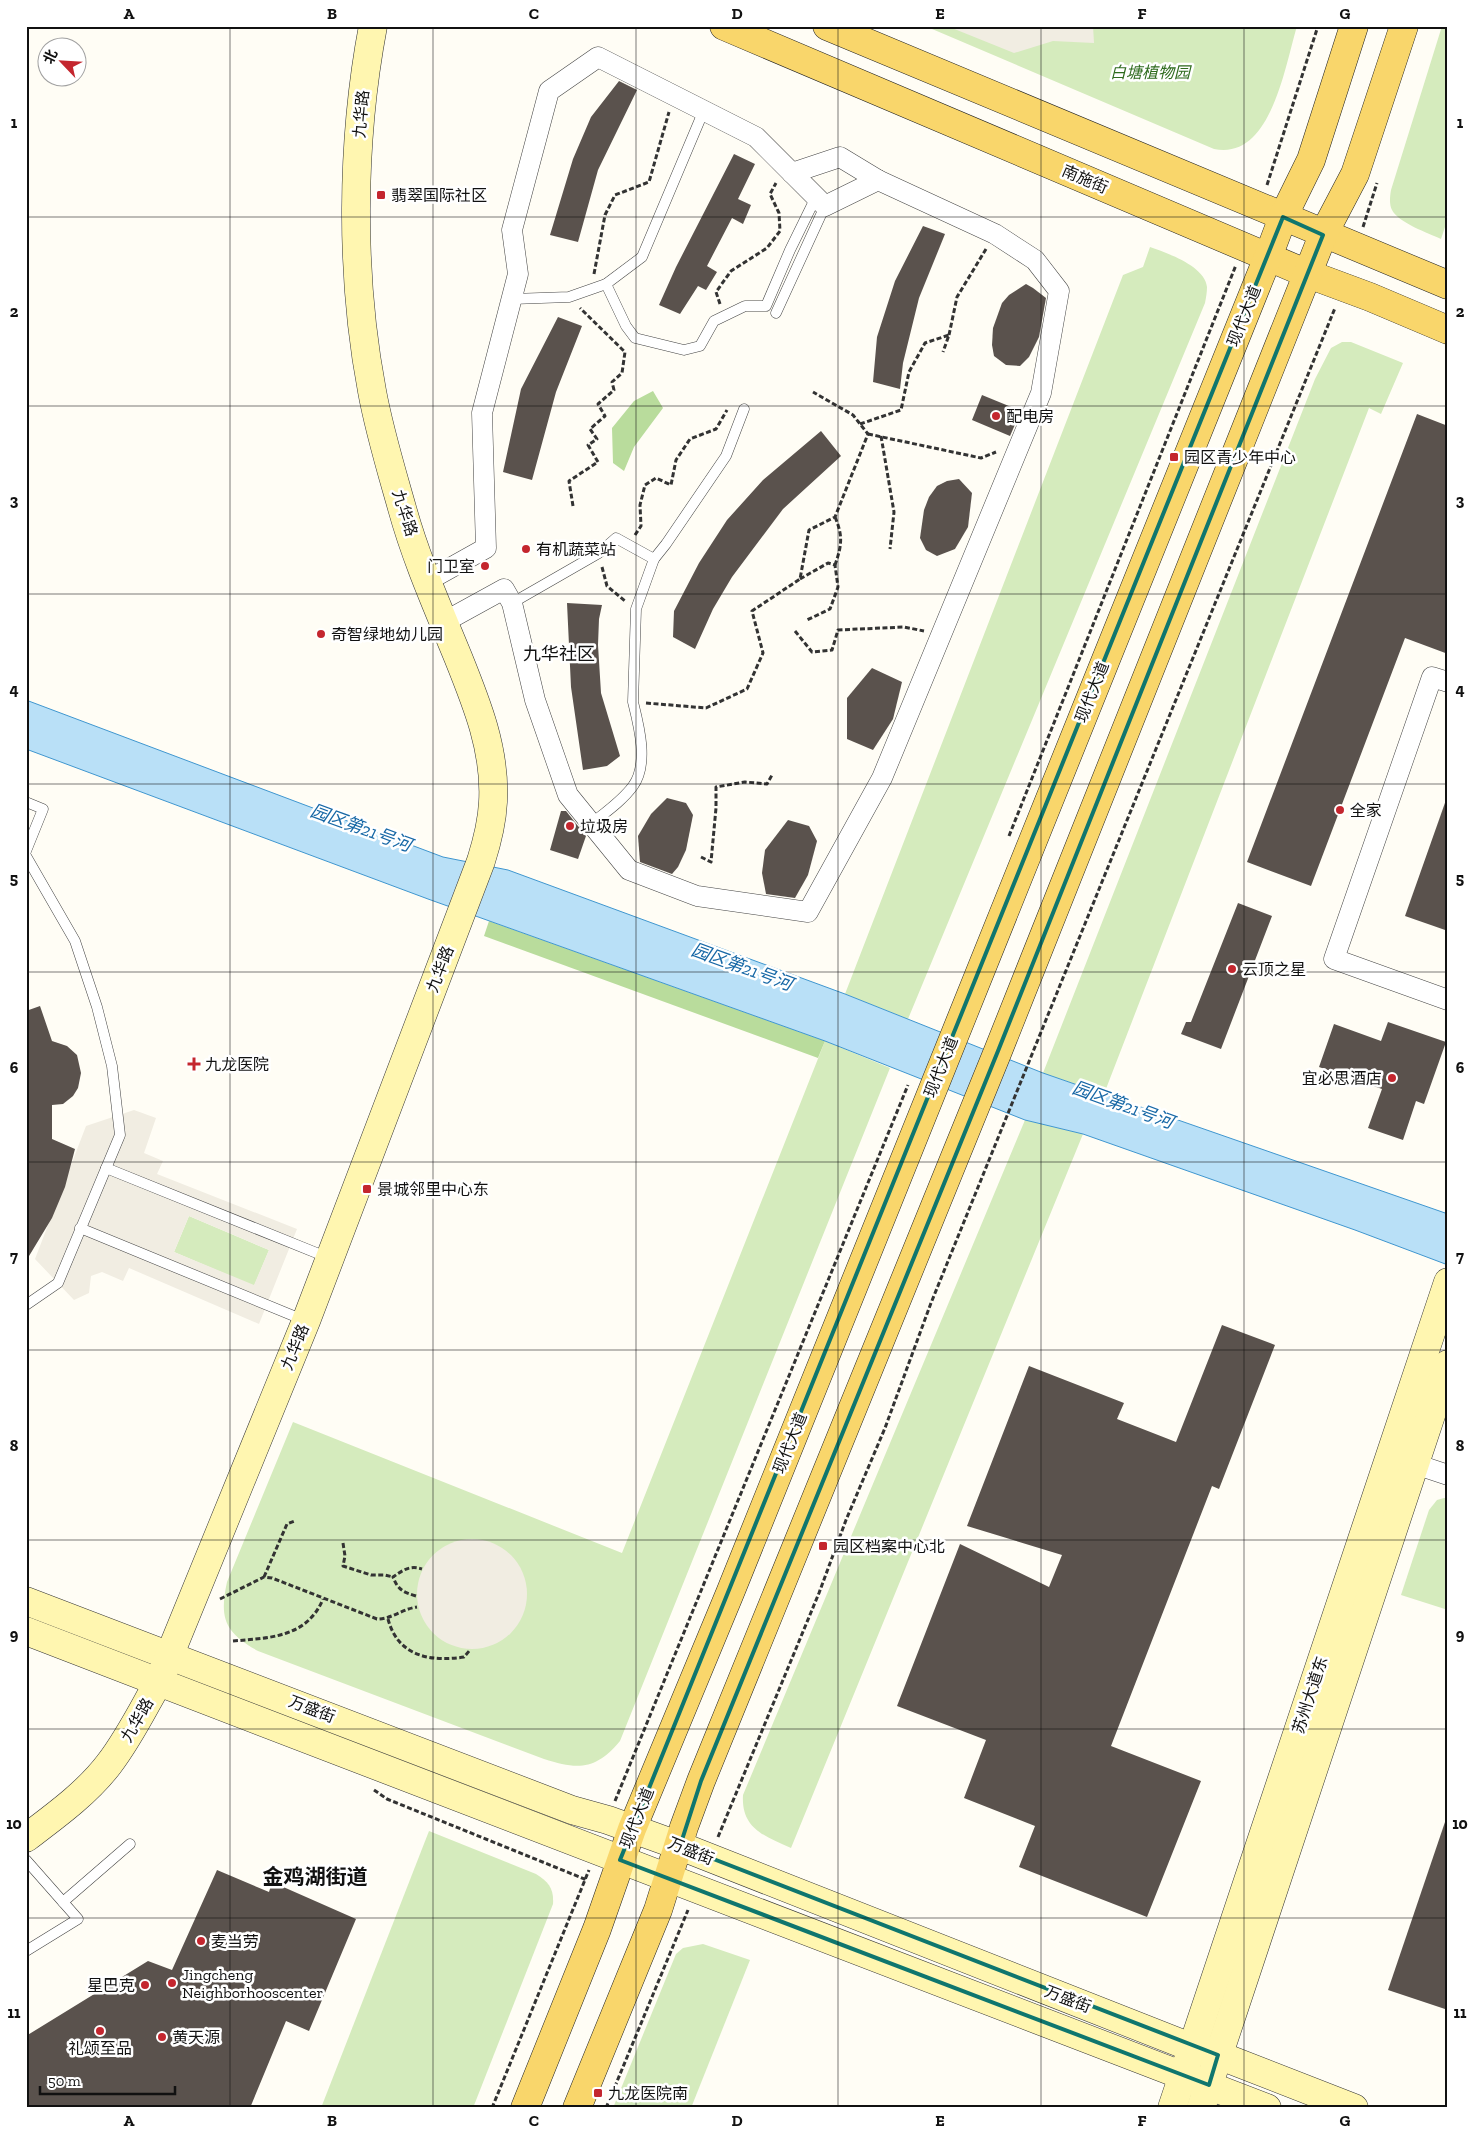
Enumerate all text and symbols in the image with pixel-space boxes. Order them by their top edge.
text: A [124,4,135,23]
text: B [327,4,337,23]
text: C [529,4,539,23]
text: D [731,4,743,23]
text: E [935,4,945,23]
text: F [1137,4,1147,23]
text: G [1340,4,1351,23]
north arrow [38,38,88,88]
text: 北 [40,47,61,67]
park label: 白塘植物园 [1110,63,1192,82]
street label: 九华路 [349,89,373,139]
text: 1 [11,113,18,132]
text: 1 [1457,113,1464,132]
street label: 南施街 [1059,161,1111,197]
place label: 翡翠国际社区 [391,186,487,205]
marker: 翡翠国际社区 [375,189,387,201]
street label: 现代大道 [1223,283,1265,349]
text: 2 [10,302,19,321]
text: 2 [1456,302,1465,321]
place label: 配电房 [1006,407,1054,426]
marker: 配电房 [990,410,1002,422]
place label: 园区青少年中心 [1184,448,1296,467]
marker: 园区青少年中心 [1168,451,1180,463]
street label: 九华路 [389,487,421,539]
text: 3 [10,491,19,510]
text: 3 [1456,491,1465,510]
place label: 有机蔬菜站 [536,540,616,559]
marker: 有机蔬菜站 [520,543,532,555]
place label: 门卫室 [427,557,475,576]
marker: 门卫室 [479,560,491,572]
place label: 奇智绿地幼儿园 [331,625,443,644]
marker: 奇智绿地幼儿园 [315,628,327,640]
district label: 九华社区 [523,643,595,665]
street label: 现代大道 [1071,659,1113,725]
text: 4 [9,680,19,699]
text: 4 [1455,680,1465,699]
water label: 园区第21号河 [308,800,417,857]
place label: 全家 [1350,801,1382,820]
marker: 全家 [1334,804,1346,816]
place label: 垃圾房 [580,817,628,836]
marker: 垃圾房 [564,820,576,832]
text: 5 [10,869,18,888]
text: 5 [1456,869,1464,888]
water label: 园区第21号河 [689,939,798,996]
street label: 九华路 [423,943,457,995]
place label: 云顶之星 [1242,960,1306,979]
marker: 云顶之星 [1226,963,1238,975]
street label: 现代大道 [920,1034,962,1100]
place label: 九龙医院 [205,1055,269,1074]
marker: 九龙医院 [187,1057,201,1071]
text: 6 [10,1058,19,1077]
text: 6 [1456,1058,1465,1077]
place label: 宜必思酒店 [1302,1069,1382,1088]
marker: 宜必思酒店 [1386,1072,1398,1084]
water label: 园区第21号河 [1070,1077,1179,1134]
place label: 景城邻里中心东 [377,1180,489,1199]
marker: 景城邻里中心东 [361,1183,373,1195]
text: 7 [10,1247,18,1266]
text: 7 [1456,1247,1464,1266]
street label: 九华路 [277,1321,313,1373]
street label: 现代大道 [769,1410,811,1476]
text: 8 [10,1436,19,1455]
text: 8 [1456,1436,1465,1455]
place label: 园区档案中心北 [833,1537,945,1556]
marker: 园区档案中心北 [817,1540,829,1552]
text: 9 [10,1625,19,1644]
text: 9 [1456,1625,1465,1644]
street label: 苏州大道东 [1289,1654,1331,1736]
street label: 万盛街 [286,1692,338,1726]
street label: 九华路 [117,1694,157,1746]
street label: 现代大道 [616,1785,658,1851]
text: 10 [6,1814,22,1833]
text: 10 [1452,1814,1468,1833]
street label: 万盛街 [665,1833,717,1869]
district label: 金鸡湖街道 [263,1864,368,1889]
place label: 麦当劳 [211,1932,259,1951]
marker: 麦当劳 [195,1935,207,1947]
place label: Jingcheng Neighborhooscenter [182,1965,323,2002]
place label: 星巴克 [87,1976,135,1995]
marker: Jingcheng Neighborhooscenter [166,1977,178,1989]
marker: 星巴克 [139,1979,151,1991]
street label: 万盛街 [1042,1982,1094,2016]
text: 11 [8,2003,21,2022]
text: 11 [1454,2003,1467,2022]
marker: 礼颂至品 [94,2025,106,2037]
place label: 黄天源 [172,2028,220,2047]
marker: 黄天源 [156,2031,168,2043]
place label: 礼颂至品 [68,2039,132,2058]
scale bar [40,2064,175,2096]
text: 50 m [48,2072,81,2090]
place label: 九龙医院南 [608,2084,688,2103]
marker: 九龙医院南 [592,2087,604,2099]
text: A [124,2111,135,2130]
text: B [327,2111,337,2130]
text: C [529,2111,539,2130]
text: D [731,2111,743,2130]
text: E [935,2111,945,2130]
text: F [1137,2111,1147,2130]
text: G [1340,2111,1351,2130]

